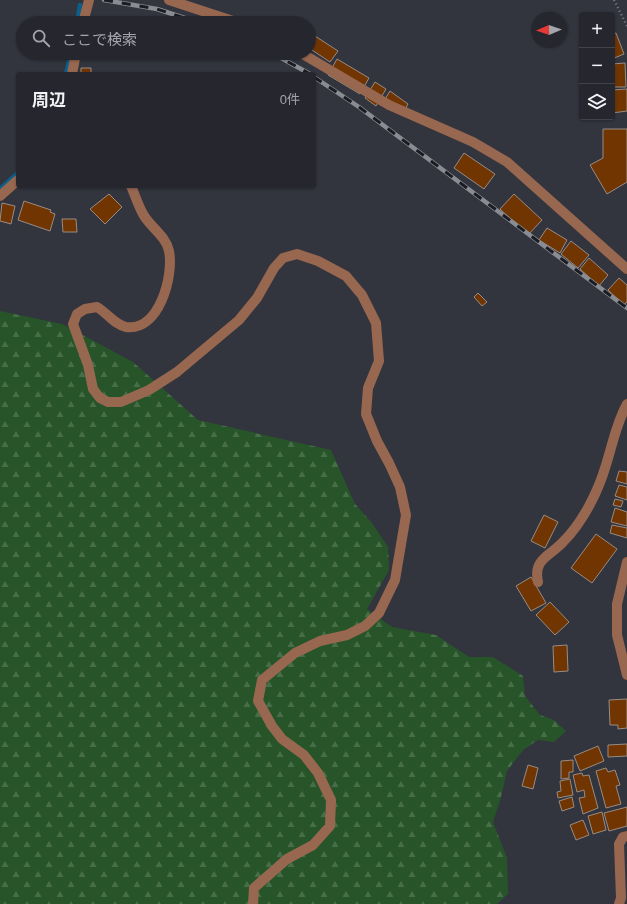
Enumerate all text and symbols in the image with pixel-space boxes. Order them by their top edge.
north arrow [531,12,567,48]
map controls [579,12,615,120]
button: + [579,12,615,48]
search box [16,16,316,60]
icon: search [30,27,52,49]
text: ここで検索 [62,31,137,48]
button: − [579,48,615,84]
button: layers [579,84,615,120]
text: 周辺 [32,91,66,110]
text: 0件 [280,92,300,107]

